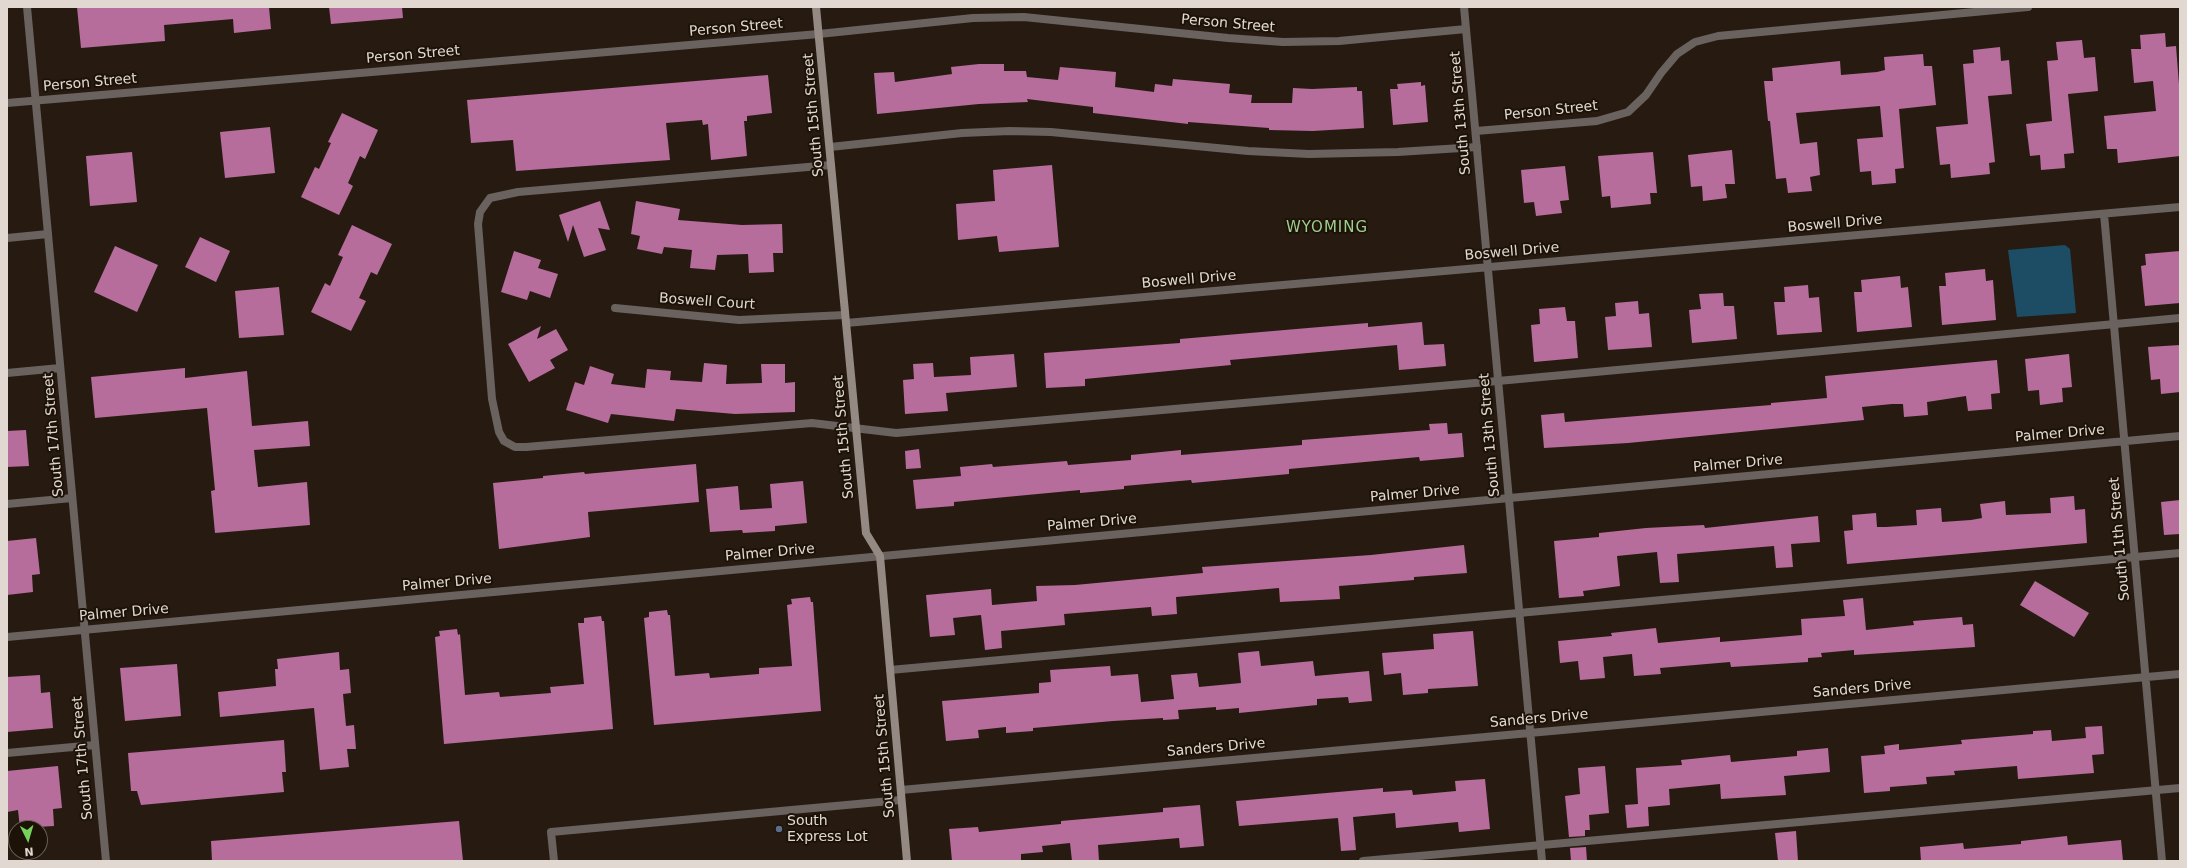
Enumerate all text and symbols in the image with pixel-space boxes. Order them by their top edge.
street label: Person Street [1180,12,1276,36]
street label: Person Street [688,16,784,40]
street label: Person Street [365,43,461,67]
street label: South 13th Street [1447,50,1475,176]
street label: South 15th Street [800,52,828,178]
street label: Person Street [42,71,138,95]
street label: Person Street [1503,98,1599,124]
street label: Boswell Drive [1787,211,1883,237]
district label: WYOMING [1286,219,1368,237]
street label: Boswell Drive [1464,239,1560,265]
street label: Boswell Drive [1141,267,1237,293]
street label: Boswell Court [658,290,756,314]
street label: South 17th Street [40,372,68,498]
street label: South 13th Street [1476,372,1504,498]
street label: South 15th Street [830,374,858,500]
street label: Palmer Drive [2014,422,2106,446]
street label: Palmer Drive [1692,452,1784,476]
street label: South 11th Street [2106,476,2134,602]
street label: Palmer Drive [1369,482,1461,506]
street label: Palmer Drive [1046,511,1138,535]
street label: Palmer Drive [724,541,816,565]
street label: Palmer Drive [401,571,493,595]
street label: Palmer Drive [78,601,170,625]
street label: Sanders Drive [1812,676,1912,702]
street label: South 15th Street [871,693,899,819]
street label: South 17th Street [69,695,97,821]
street label: Sanders Drive [1489,706,1589,732]
street label: Sanders Drive [1166,735,1266,761]
place label: South Express Lot [787,813,868,846]
north arrow [8,820,48,860]
marker: South Express Lot [774,824,784,834]
text: N [24,845,34,858]

